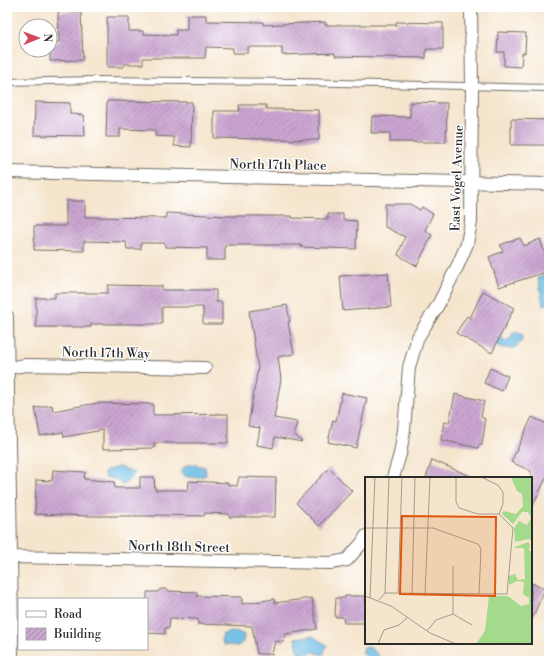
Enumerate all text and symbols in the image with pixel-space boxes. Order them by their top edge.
north arrow [18,18,58,58]
text: N [40,33,54,43]
street label: East Vogel Avenue [447,124,467,232]
street label: North 17th Place [229,156,327,174]
street label: North 17th Way [62,344,151,362]
inset map [365,477,532,644]
street label: North 18th Street [128,538,230,556]
legend [18,598,148,650]
text: Road [54,607,82,622]
text: Building [53,627,102,642]

